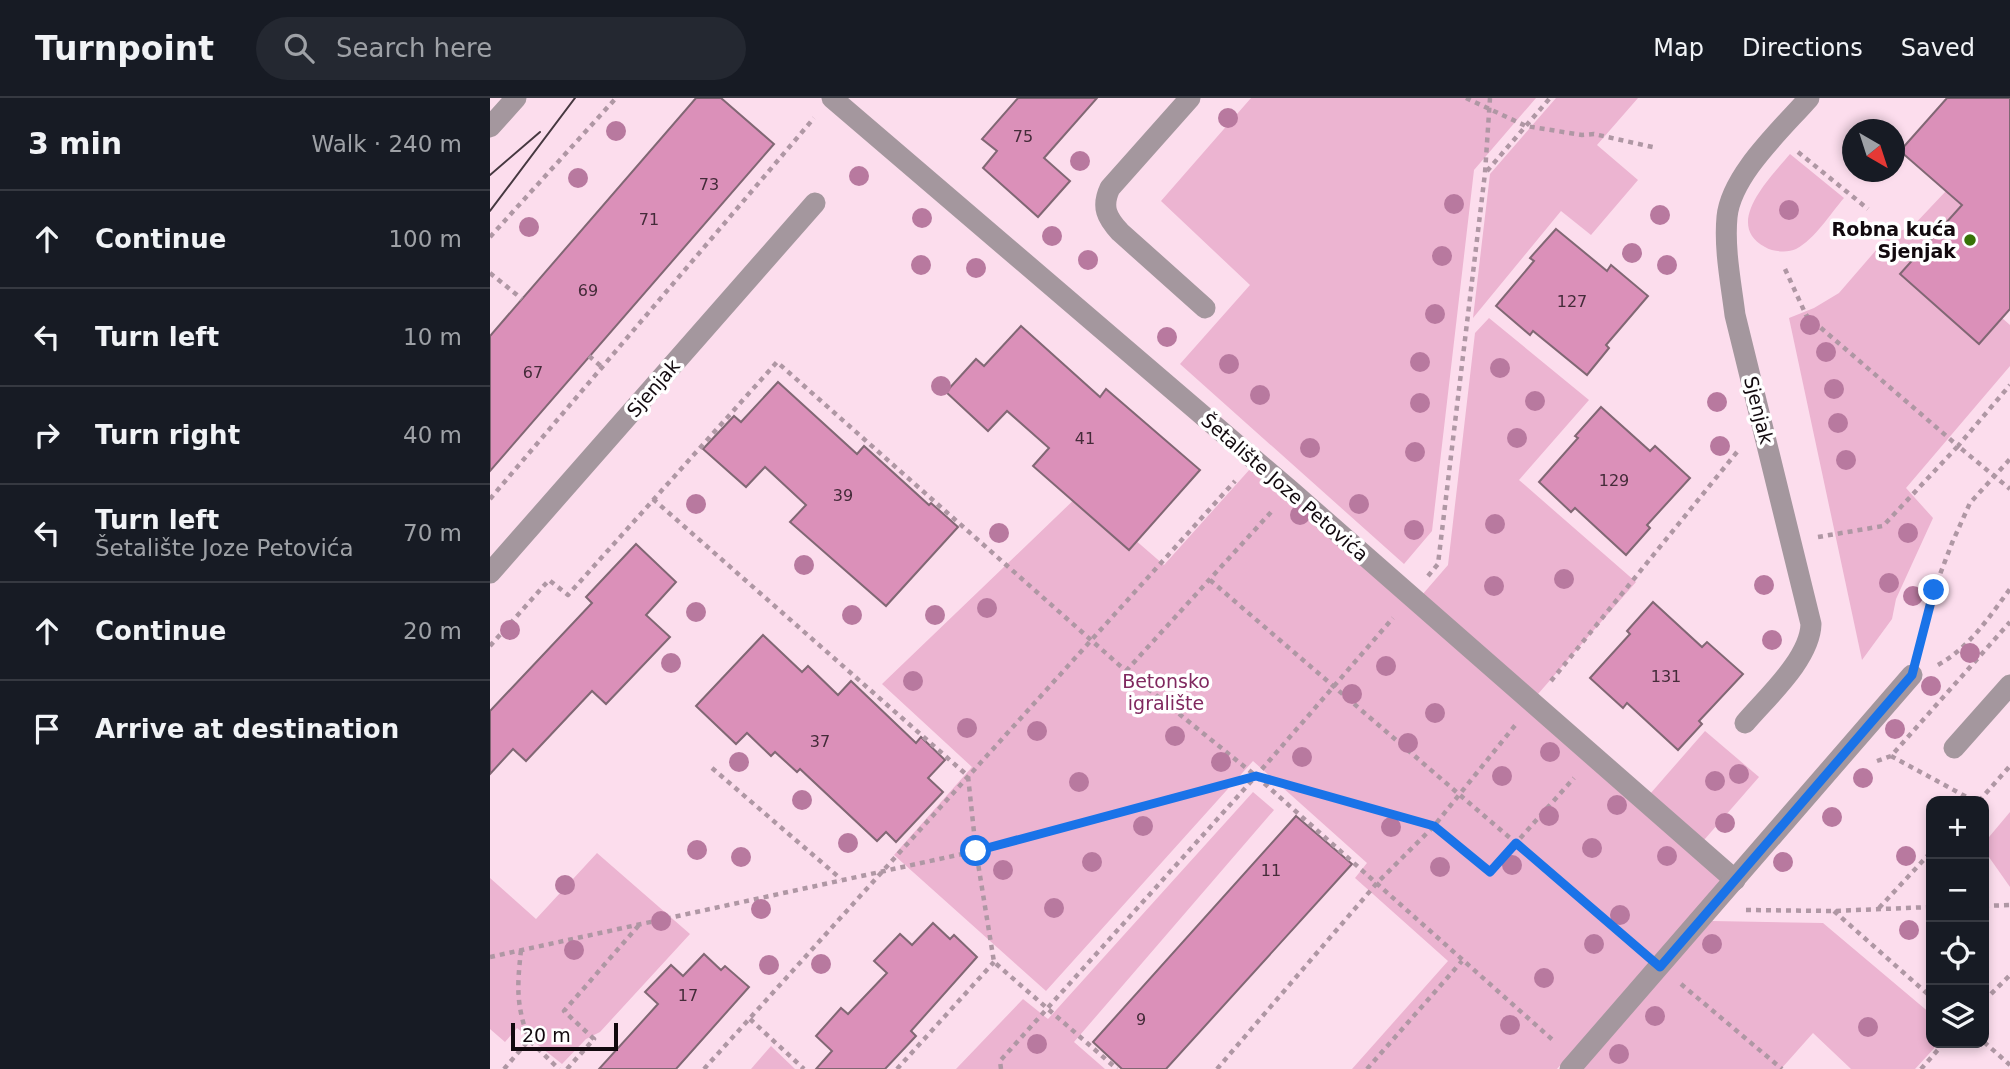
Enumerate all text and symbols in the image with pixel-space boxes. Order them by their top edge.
search box [256,17,746,80]
text: Turnpoint [35,29,214,68]
icon: search [280,29,318,67]
text: Search here [336,33,492,63]
text: Map [1653,34,1704,62]
text: Directions [1742,34,1863,62]
text: Saved [1901,34,1975,62]
north arrow [1842,119,1905,182]
text: 3 min [28,126,122,161]
house number: 75 [1013,127,1033,146]
text: Walk · 240 m [311,131,462,157]
house number: 73 [699,175,719,194]
house number: 71 [639,210,659,229]
place label: Robna kuća Sjenjak [1832,218,1956,262]
icon: ahead [28,220,66,258]
text: Continue [95,224,226,254]
text: 100 m [388,226,462,252]
marker: Robna kuća Sjenjak [1962,232,1978,248]
house number: 69 [578,281,598,300]
house number: 127 [1557,292,1587,311]
icon: left [28,318,66,356]
text: Turn left [95,322,219,352]
text: 10 m [403,324,462,350]
street label: Sjenjak [622,355,684,421]
house number: 67 [523,363,543,382]
street label: Sjenjak [1740,374,1778,446]
street label: Šetalište Joze Petovića [1197,408,1373,565]
icon: right [28,416,66,454]
text: Turn right [95,420,240,450]
text: 40 m [403,422,462,448]
house number: 41 [1075,429,1095,448]
house number: 129 [1599,471,1629,490]
house number: 39 [833,486,853,505]
text: Turn left [95,505,219,535]
icon: left [28,514,66,552]
text: 70 m [403,520,462,546]
text: Šetalište Joze Petovića [95,535,354,561]
route end [1918,574,1949,605]
icon: ahead [28,612,66,650]
text: Continue [95,616,226,646]
text: 20 m [403,618,462,644]
house number: 131 [1651,667,1681,686]
park label: Betonsko igralište [1122,670,1210,714]
icon: arrive [28,710,66,748]
text: Arrive at destination [95,714,399,744]
house number: 37 [810,732,830,751]
map controls [1926,796,1989,1048]
button: + [1926,796,1989,859]
route start [960,835,991,866]
button: − [1926,859,1989,922]
house number: 11 [1261,861,1281,880]
button: locate [1926,922,1989,985]
button: layers [1926,985,1989,1048]
house number: 17 [678,986,698,1005]
house number: 9 [1136,1010,1146,1029]
scale bar [511,1020,618,1052]
text: 20 m [522,1024,571,1046]

